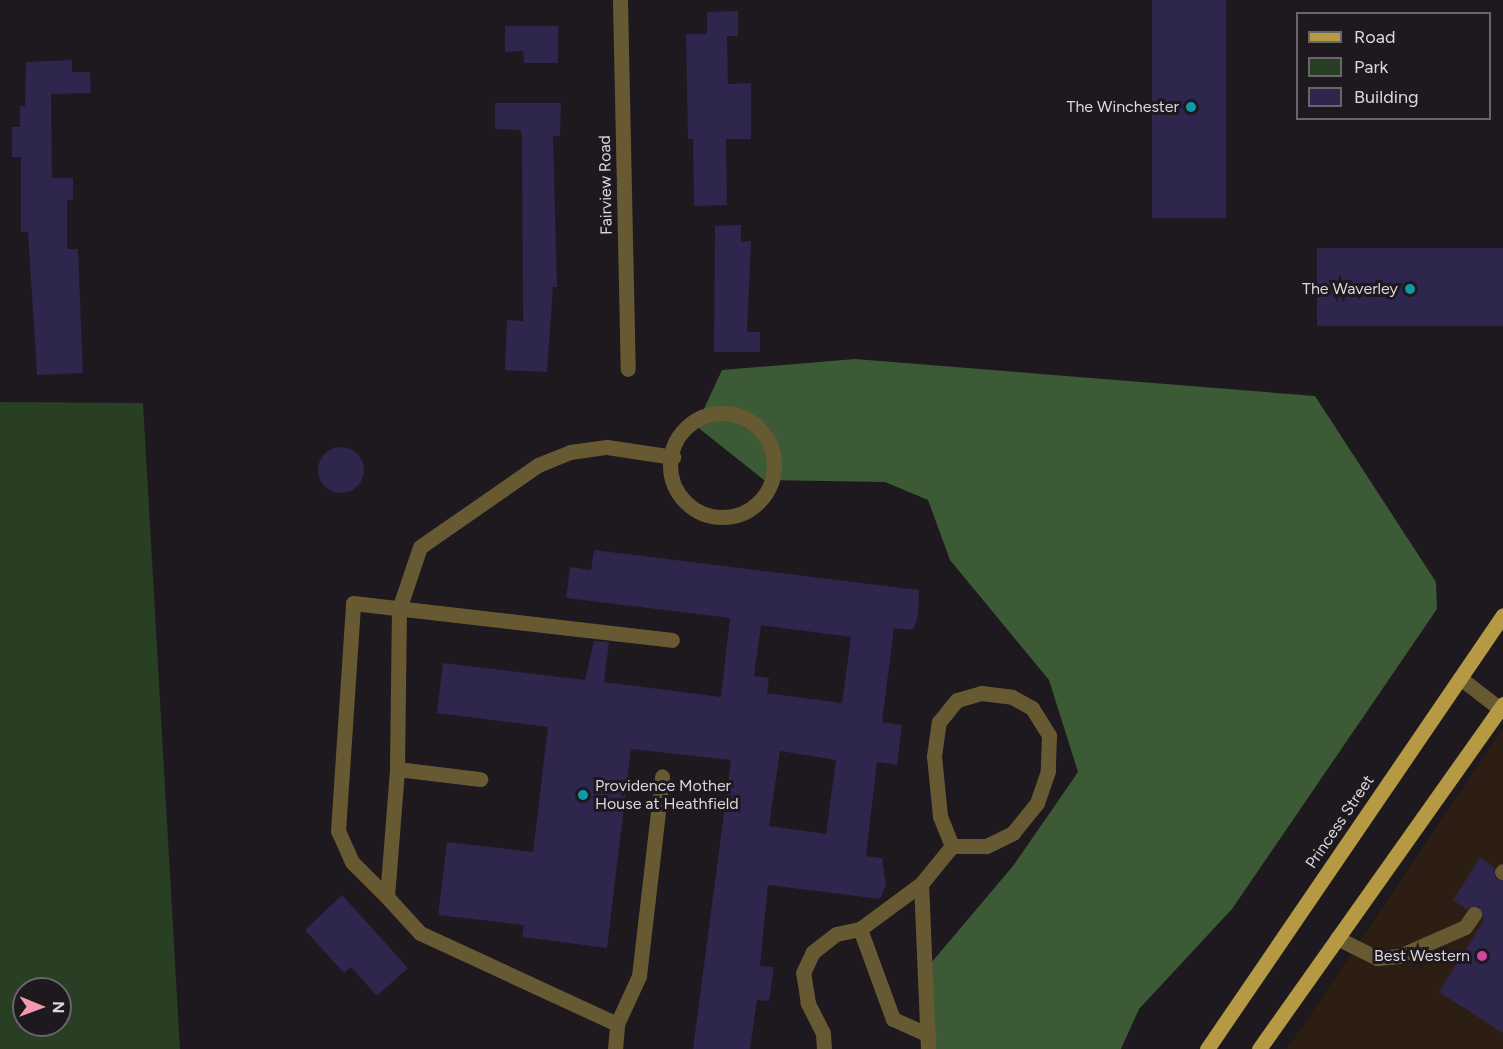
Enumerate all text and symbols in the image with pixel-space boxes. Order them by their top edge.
legend [1296,12,1491,120]
text: Road [1354,26,1395,48]
text: Park [1354,56,1388,78]
text: Building [1354,86,1419,108]
place label: The Winchester [1067,97,1179,117]
marker: The Winchester [1184,100,1198,114]
street label: Fairview Road [596,135,616,235]
place label: The Waverley [1302,279,1398,299]
marker: The Waverley [1403,282,1417,296]
street label: Princess Street [1302,772,1378,872]
place label: Providence Mother House at Heathfield [595,776,739,814]
marker: Providence Mother House at Heathfield [576,788,590,802]
place label: Best Western [1374,946,1470,966]
marker: Best Western [1475,949,1489,963]
north arrow [12,977,72,1037]
text: N [49,1001,68,1014]

